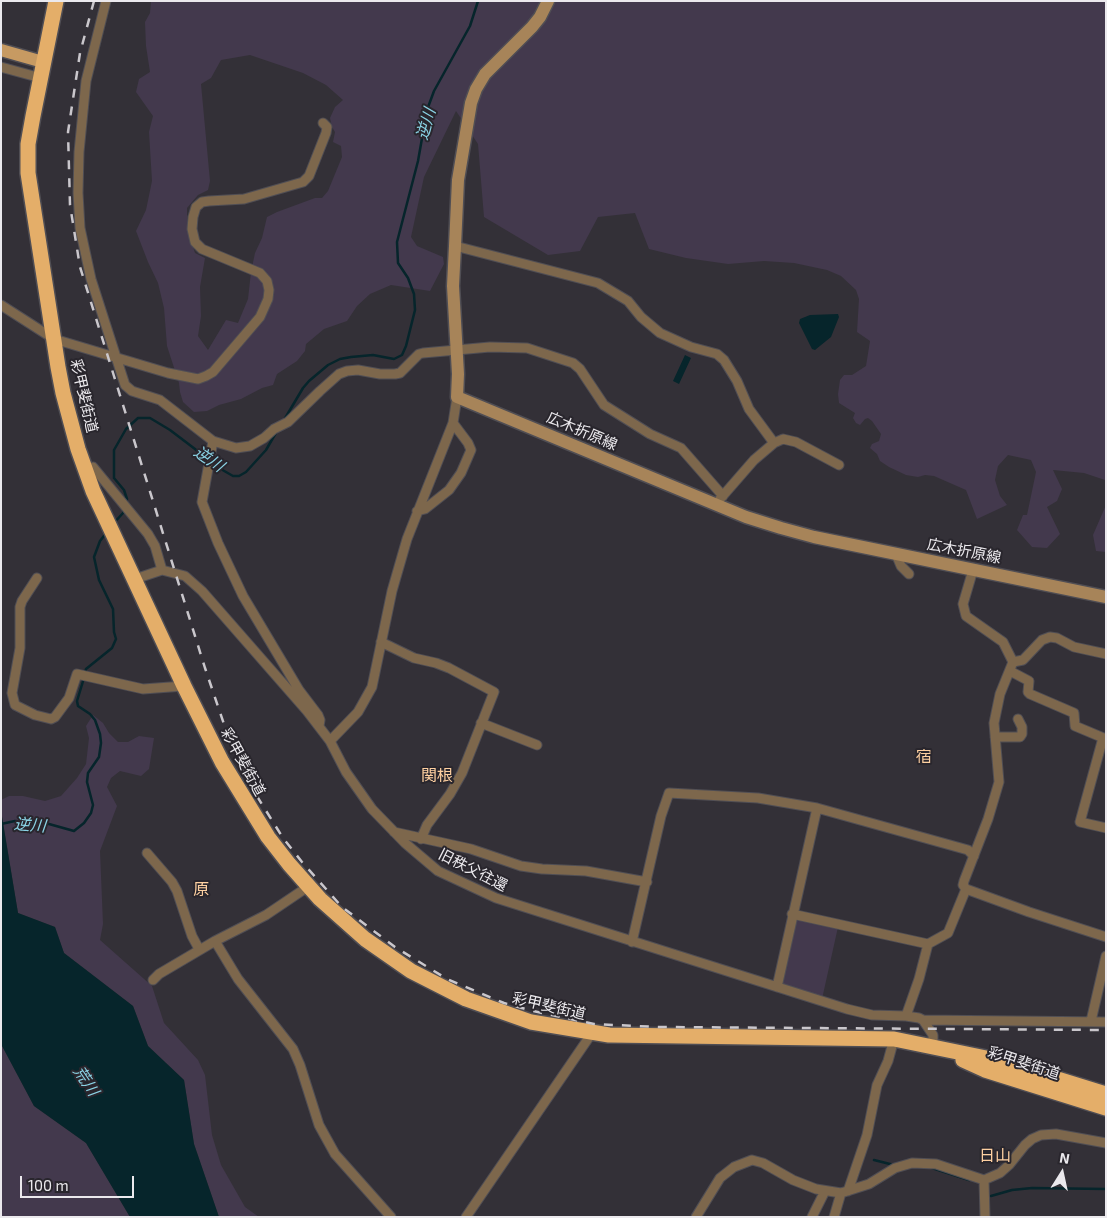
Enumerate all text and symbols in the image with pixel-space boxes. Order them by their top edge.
water label: 逆川 [412,106,440,142]
street label: 彩甲斐街道 [67,357,101,435]
street label: 広木折原線 [544,408,620,454]
water label: 逆川 [190,442,228,476]
street label: 広木折原線 [925,535,1003,567]
street label: 彩甲斐街道 [217,725,269,799]
district label: 宿 [916,747,932,767]
district label: 関根 [421,766,453,786]
water label: 逆川 [13,814,47,836]
street label: 旧秩父往還 [436,845,510,895]
district label: 原 [193,880,209,900]
street label: 彩甲斐街道 [510,989,588,1023]
street label: 彩甲斐街道 [986,1043,1062,1083]
water label: 荒川 [69,1062,103,1100]
district label: 日山 [979,1146,1011,1166]
north arrow [1037,1148,1087,1198]
text: N [1058,1148,1071,1167]
scale bar [22,1166,136,1198]
text: 100 m [28,1176,69,1194]

